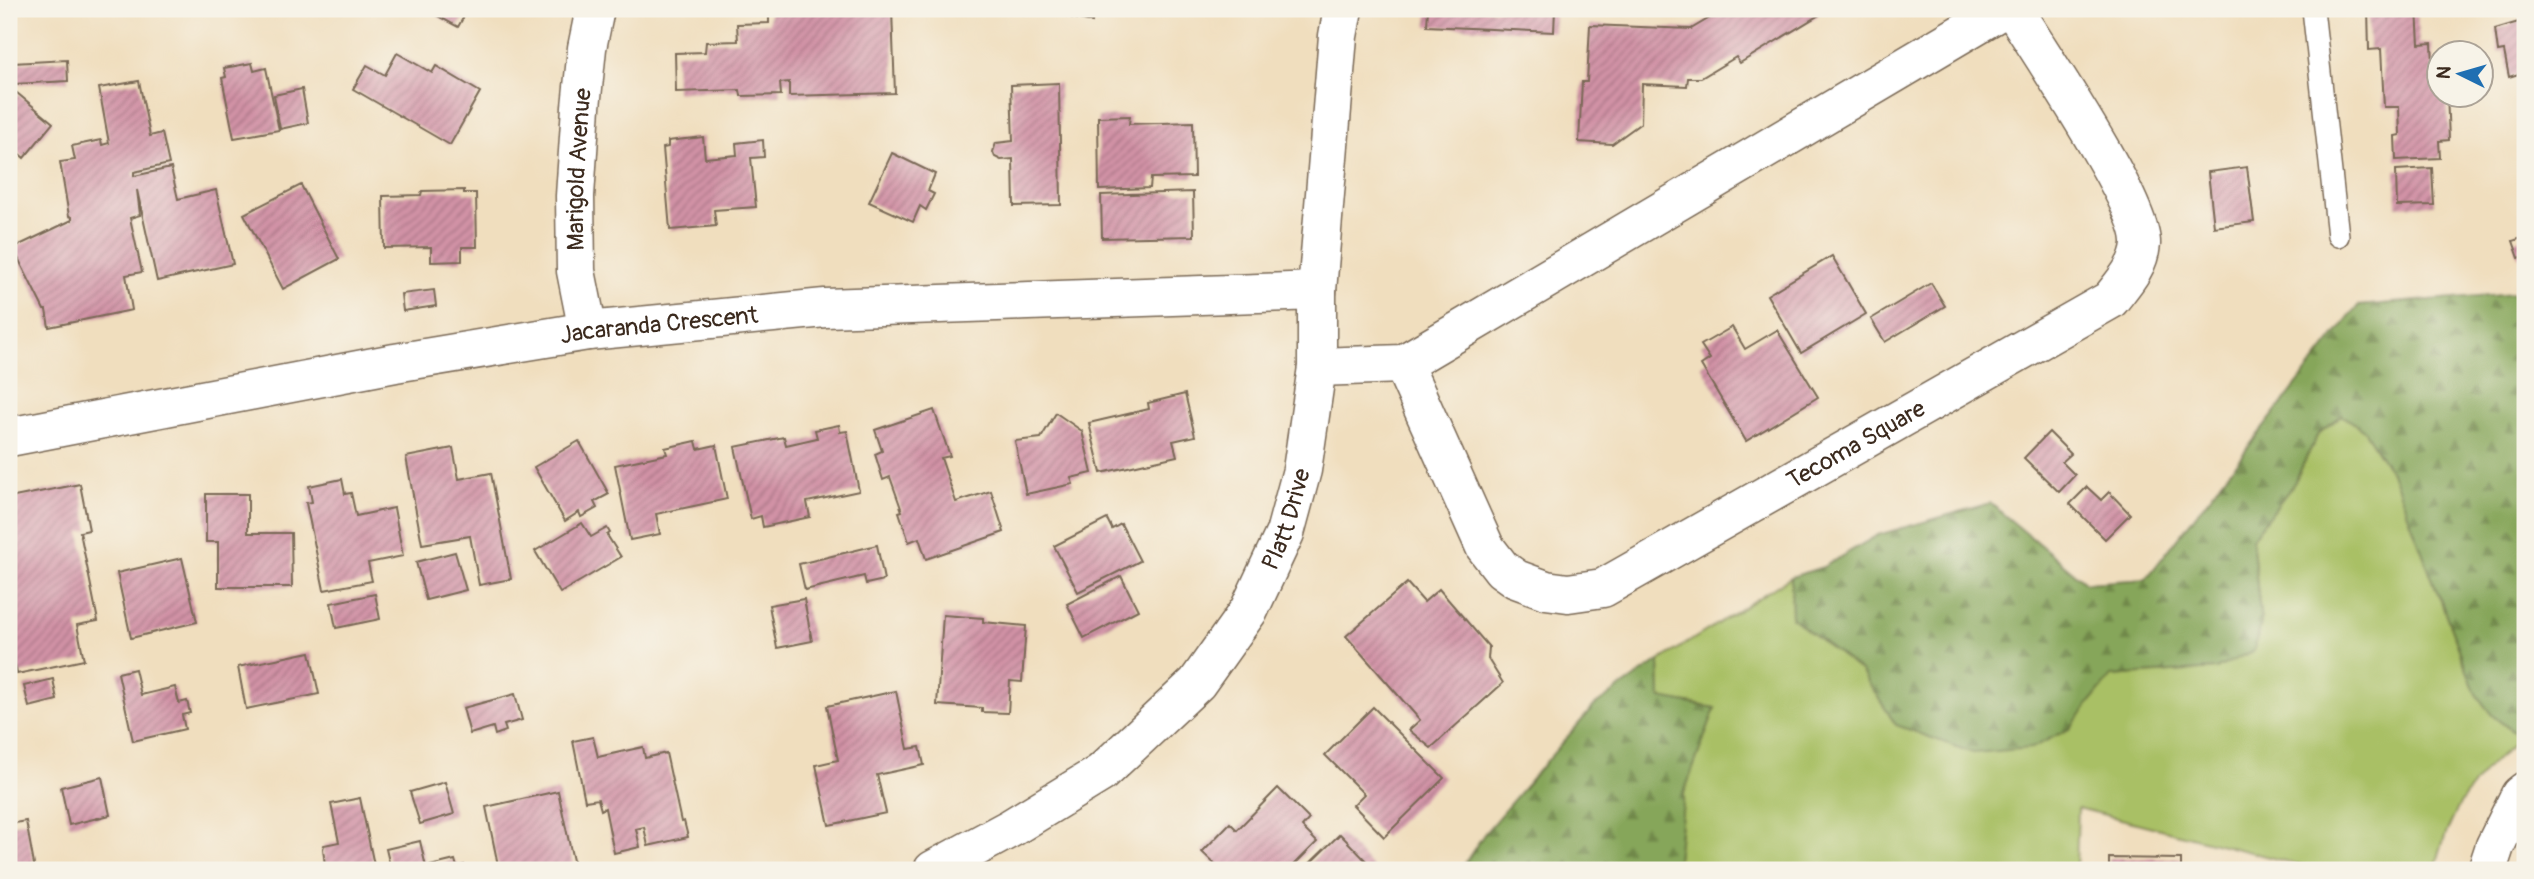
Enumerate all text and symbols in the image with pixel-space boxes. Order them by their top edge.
north arrow [2426,38,2496,108]
text: N [2432,65,2457,80]
street label: Marigold Avenue [561,87,598,251]
street label: Jacaranda Crescent [558,301,760,350]
street label: Tecoma Square [1782,394,1931,495]
street label: Platt Drive [1256,465,1317,575]

